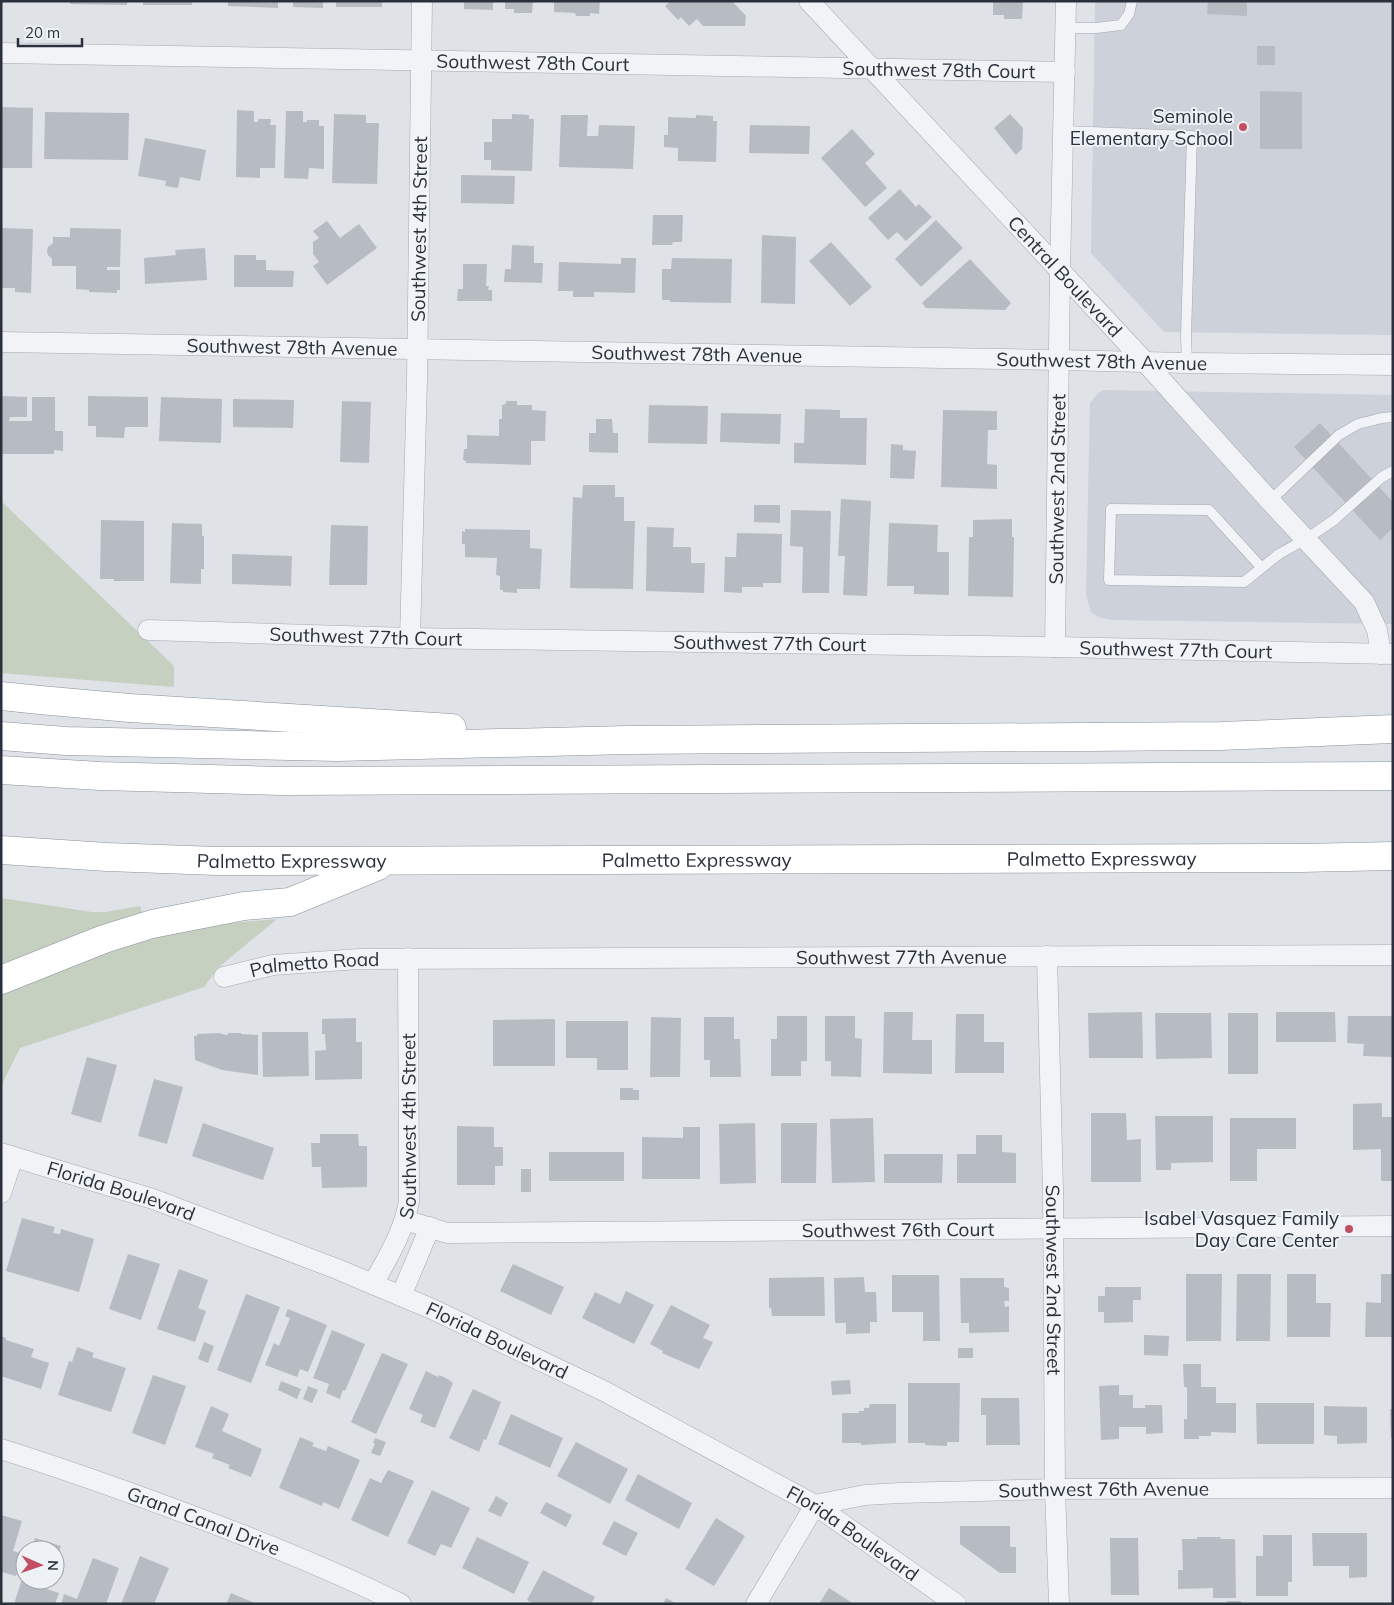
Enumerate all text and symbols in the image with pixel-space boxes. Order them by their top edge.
scale bar [18,15,81,47]
text: 20 m [25,23,60,42]
street label: Southwest 78th Court [436,49,630,76]
street label: Southwest 78th Court [842,56,1036,83]
place label: Seminole Elementary School [1070,104,1233,150]
marker: Seminole Elementary School [1237,121,1249,133]
street label: Southwest 4th Street [406,136,432,322]
street label: Central Boulevard [1003,210,1128,342]
street label: Southwest 78th Avenue [186,333,398,361]
street label: Southwest 78th Avenue [591,340,803,368]
street label: Southwest 78th Avenue [996,347,1207,375]
street label: Southwest 2nd Street [1044,393,1070,584]
street label: Southwest 77th Court [269,622,463,651]
street label: Southwest 77th Court [673,630,867,656]
street label: Southwest 77th Court [1079,636,1273,664]
street label: Palmetto Expressway [1007,846,1197,871]
street label: Palmetto Expressway [602,847,792,872]
street label: Palmetto Expressway [196,848,387,873]
street label: Southwest 77th Avenue [796,944,1007,969]
street label: Palmetto Road [247,947,380,982]
street label: Southwest 4th Street [393,1033,422,1221]
street label: Florida Boulevard [44,1156,199,1226]
street label: Southwest 2nd Street [1041,1184,1066,1376]
place label: Isabel Vasquez Family Day Care Center [1144,1206,1339,1252]
street label: Southwest 76th Court [801,1217,995,1242]
marker: Isabel Vasquez Family Day Care Center [1343,1223,1355,1235]
street label: Florida Boulevard [422,1296,572,1384]
street label: Southwest 76th Avenue [998,1477,1209,1502]
street label: Florida Boulevard [783,1480,923,1586]
street label: Grand Canal Drive [124,1481,284,1561]
north arrow [15,1540,65,1590]
text: N [44,1560,62,1571]

